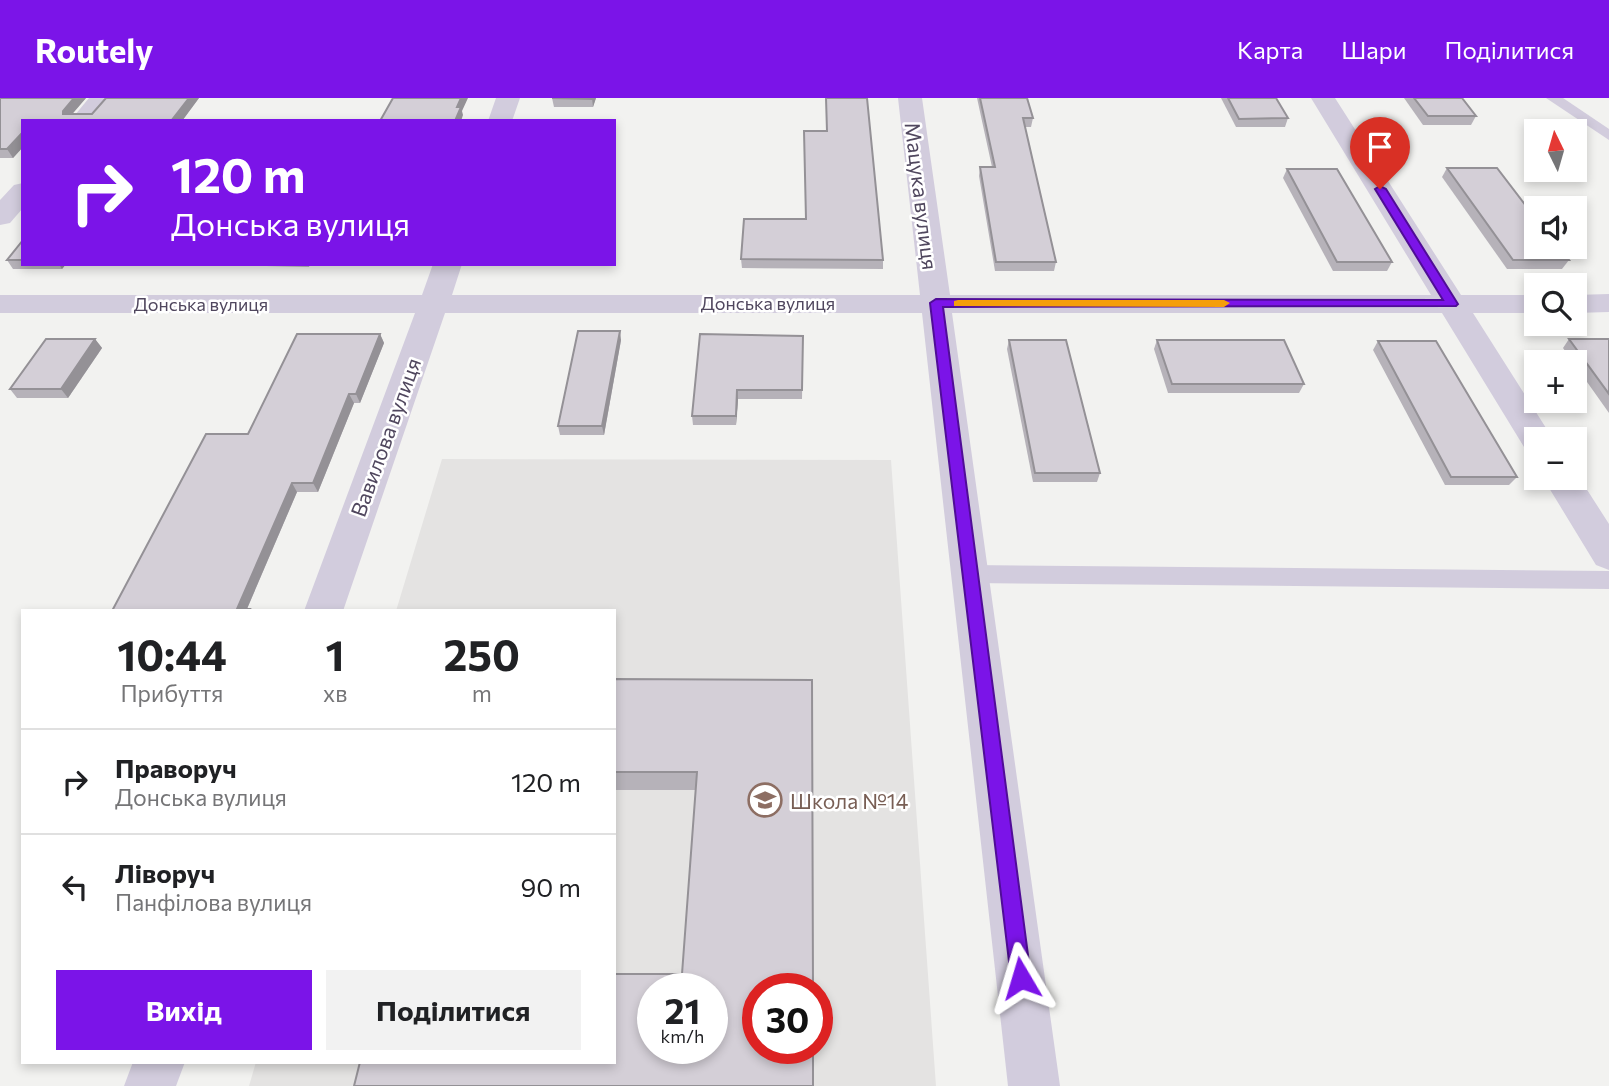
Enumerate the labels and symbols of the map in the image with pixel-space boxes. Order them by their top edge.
pin [1350,117,1410,189]
north arrow [1524,119,1587,182]
street label: Мацука вулиця [901,121,943,271]
street label: Донська вулиця [701,292,835,314]
street label: Донська вулиця [134,293,268,315]
street label: Вавилова вулиця [345,354,425,520]
school or university icon: Школа №14 [746,781,784,819]
place label: Школа №14 [790,788,909,813]
position arrow [984,941,1058,1015]
speed limit sign: 30 [742,973,833,1064]

